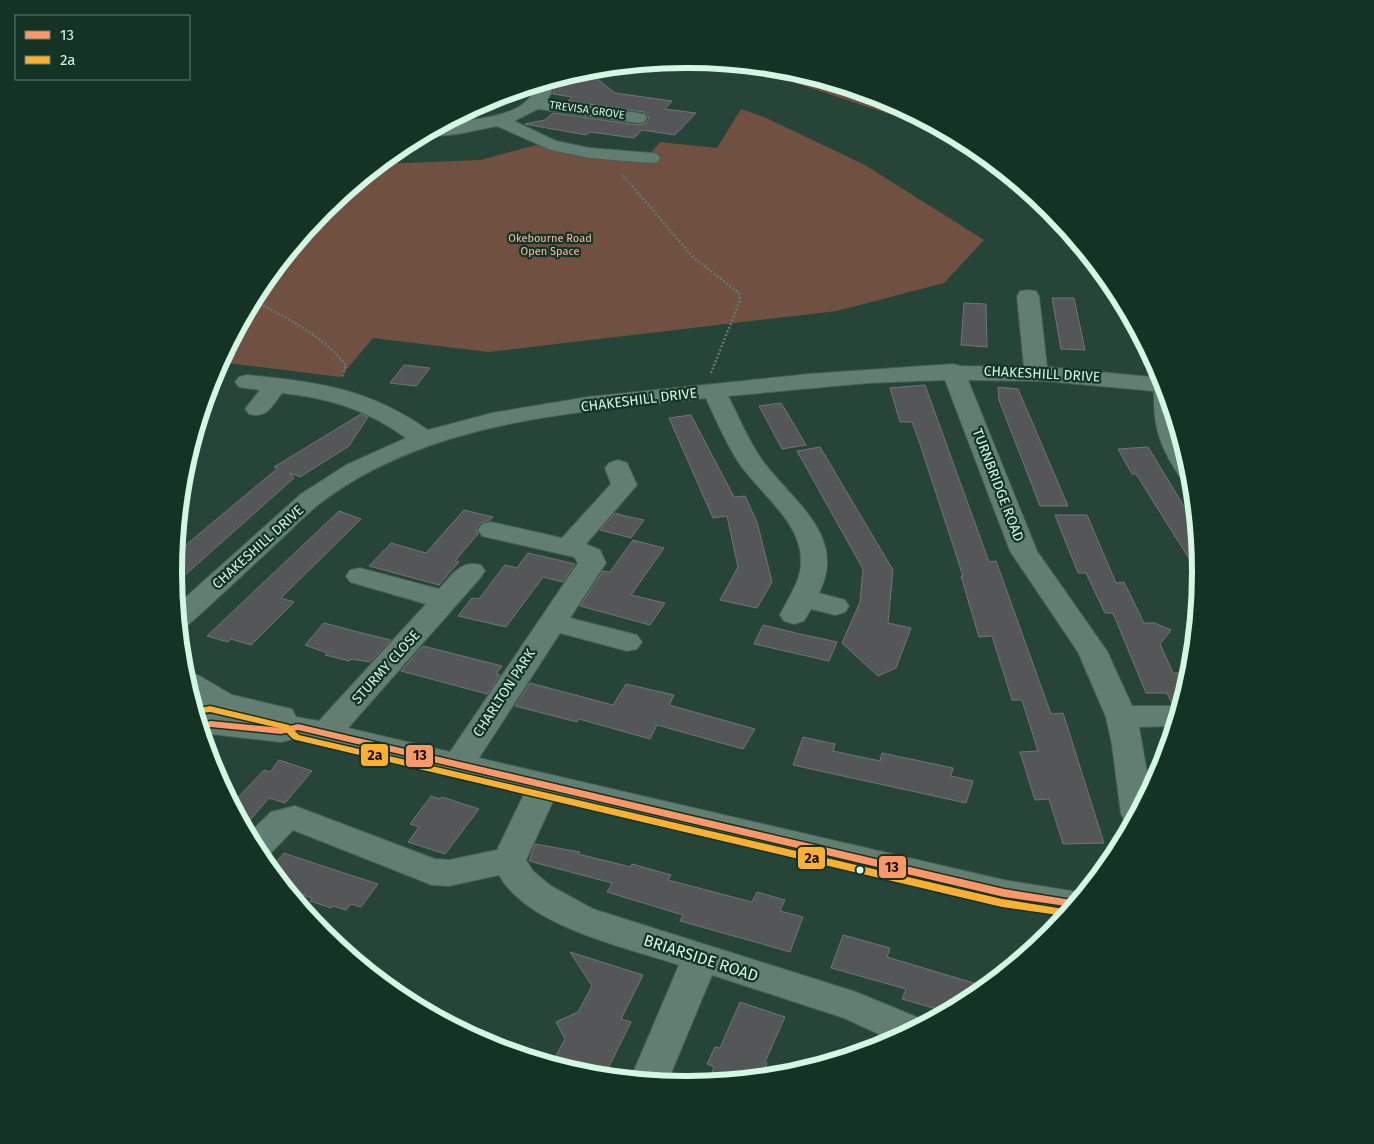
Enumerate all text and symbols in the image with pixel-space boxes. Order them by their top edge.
legend [15,15,190,80]
text: 13 [60,26,74,44]
text: 2a [60,51,75,69]
street label: TREVISA GROVE [549,98,626,122]
park label: Okebourne Road Open Space [508,232,592,258]
street label: CHAKESHILL DRIVE [983,362,1101,386]
street label: CHAKESHILL DRIVE [580,384,698,416]
street label: TURNBRIDGE ROAD [969,426,1027,544]
street label: CHAKESHILL DRIVE [209,502,307,592]
street label: STURMY CLOSE [348,627,424,707]
street label: CHARLTON PARK [469,645,539,740]
line badge: 2a [360,743,389,767]
line badge: 13 [405,744,434,768]
text: 2a [368,747,383,764]
text: 13 [413,747,427,764]
line badge: 2a [797,846,826,870]
text: 2a [805,850,820,867]
line badge: 13 [878,855,907,879]
text: 13 [885,859,899,876]
unlabelled marker [855,865,865,875]
street label: BRIARSIDE ROAD [641,931,761,985]

